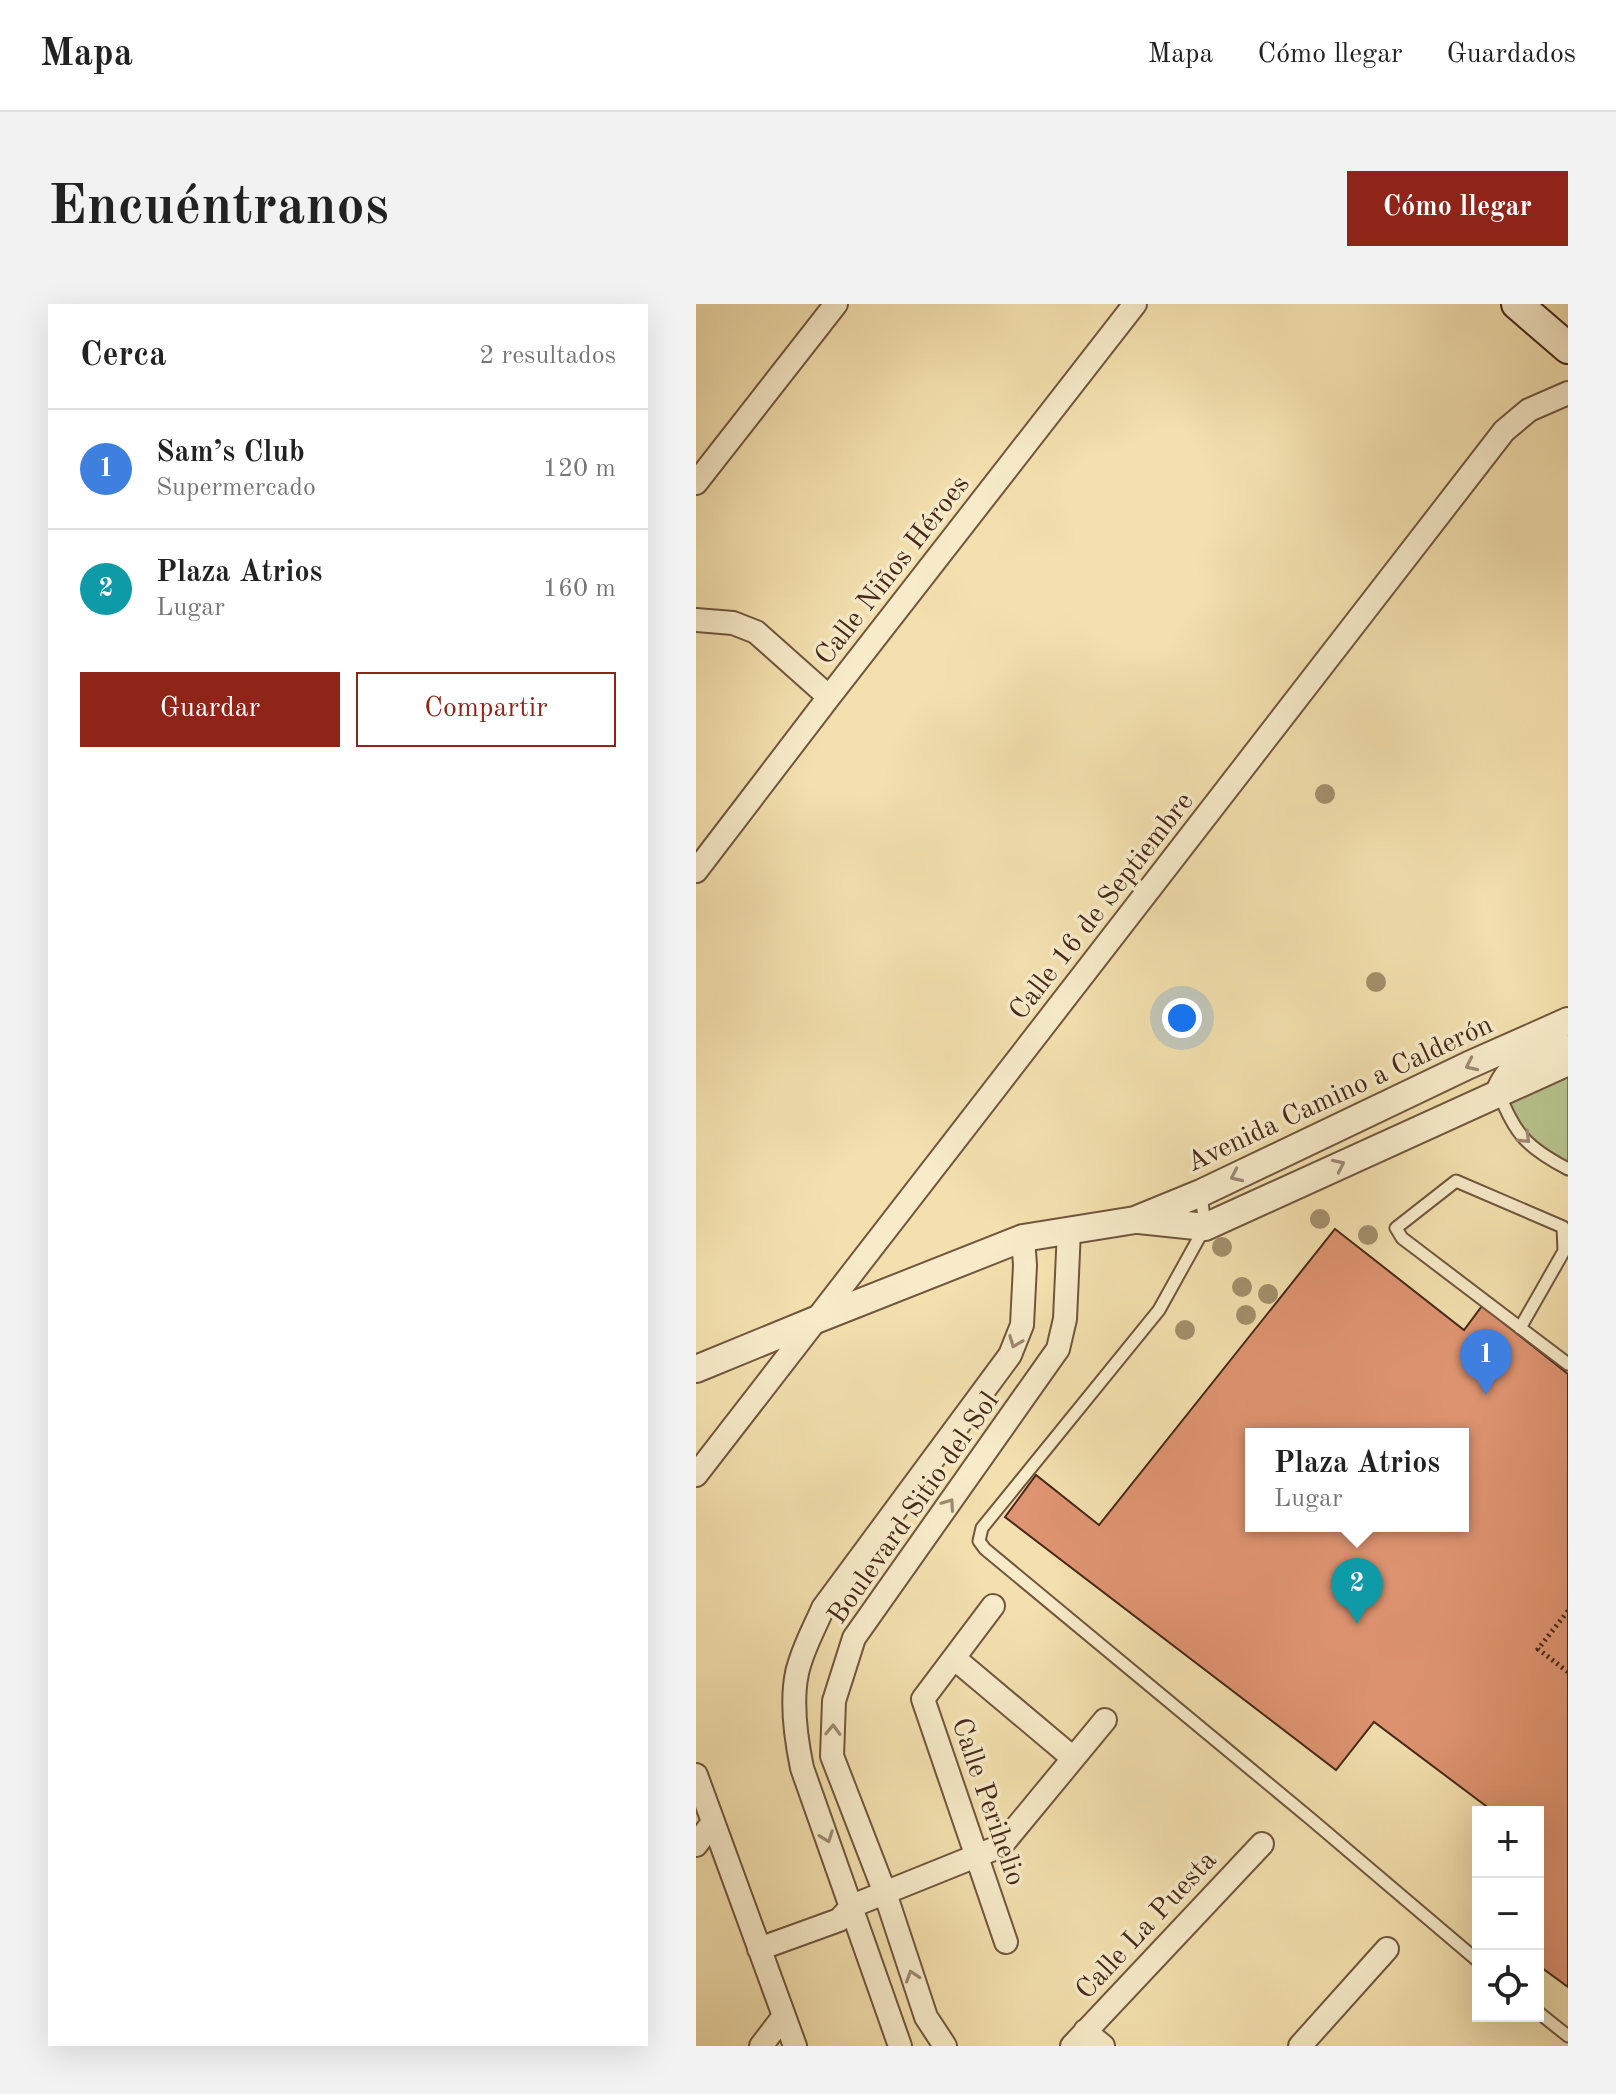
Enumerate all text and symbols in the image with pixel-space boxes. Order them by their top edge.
text: Mapa [40,36,133,74]
text: Mapa [1148,41,1213,69]
text: Cómo llegar [1257,41,1402,69]
text: Guardados [1446,41,1576,69]
button: Cómo llegar [1347,171,1568,246]
text: Encuéntranos [48,180,389,236]
text: Cerca [80,339,166,373]
text: 2 resultados [479,343,616,369]
text: Sam’s Club [156,438,305,468]
text: 1 [98,456,114,482]
text: 120 m [543,456,616,482]
street label: Calle Niños Héroes [811,471,976,671]
text: Supermercado [156,475,316,501]
text: Plaza Atrios [156,558,322,588]
text: 2 [98,576,114,602]
text: 160 m [543,576,616,602]
text: Lugar [156,595,225,621]
button: Guardar [80,672,340,747]
button: Compartir [356,672,616,747]
street label: Calle 16 de Septiembre [1005,788,1200,1026]
your location [1162,998,1202,1038]
street label: Avenida Camino a Calderón [1183,1011,1498,1178]
one-way arrow [1465,1055,1480,1071]
one-way arrow [1515,1129,1530,1143]
one-way arrow [1331,1159,1346,1175]
one-way arrow [1230,1166,1245,1182]
pin: 1 [1460,1329,1512,1395]
one-way arrow [1008,1334,1025,1348]
street label: Boulevard Sitio del Sol [824,1388,1005,1630]
popup [1245,1428,1469,1532]
text: Plaza Atrios [1274,1449,1440,1479]
text: Lugar [1274,1486,1343,1512]
one-way arrow [939,1498,954,1512]
pin: 2 [1331,1558,1383,1624]
street label: Calle Perihelio [945,1715,1029,1889]
one-way arrow [825,1723,842,1736]
map controls [1472,1806,1544,2022]
button: + [1472,1806,1544,1878]
one-way arrow [817,1829,834,1843]
street label: Calle La Puesta [1072,1846,1223,2006]
button: − [1472,1878,1544,1950]
button: locate [1472,1950,1544,2022]
one-way arrow [906,1970,922,1984]

